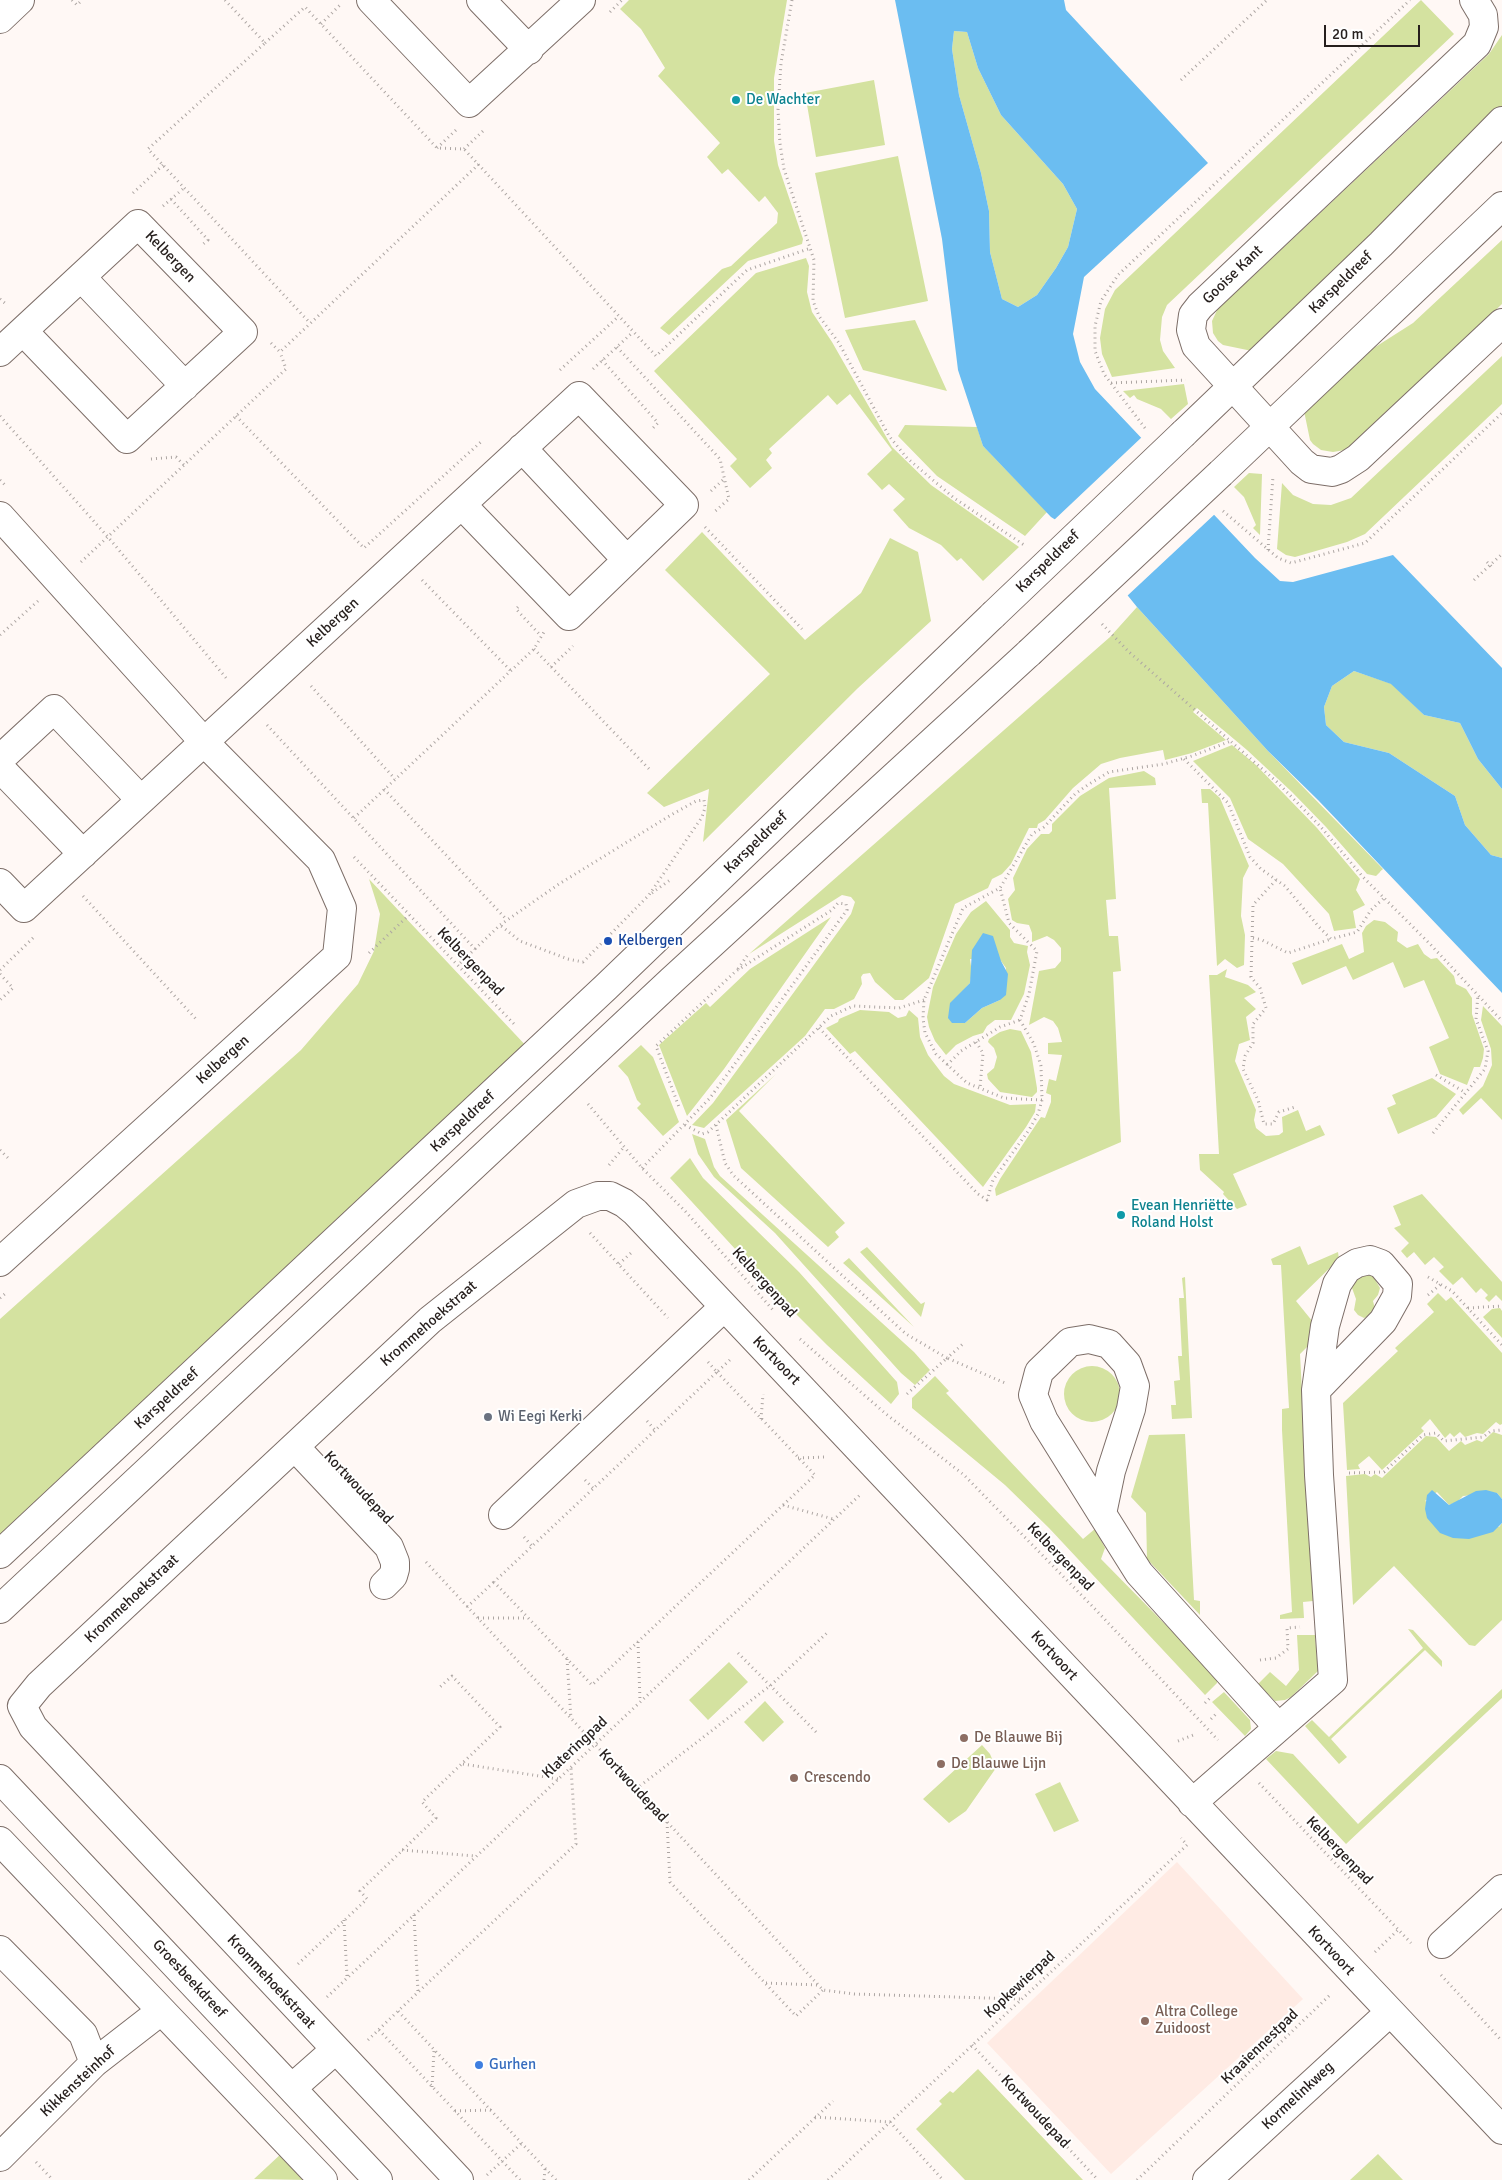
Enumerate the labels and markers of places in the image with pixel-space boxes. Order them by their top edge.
place label: De Wachter [746,91,820,109]
marker: De Wachter [730,94,742,106]
place label: Kelbergen [618,932,683,950]
marker: Kelbergen [602,935,614,947]
place label: Evean Henriëtte Roland Holst [1131,1197,1234,1232]
marker: Evean Henriëtte Roland Holst [1115,1209,1127,1221]
place label: Wi Eegi Kerki [498,1408,582,1426]
marker: Wi Eegi Kerki [482,1411,494,1423]
place label: De Blauwe Bij [974,1729,1063,1747]
marker: De Blauwe Bij [958,1732,970,1744]
place label: De Blauwe Lijn [951,1755,1046,1773]
marker: De Blauwe Lijn [935,1758,947,1770]
place label: Crescendo [804,1769,871,1787]
marker: Crescendo [788,1772,800,1784]
place label: Altra College Zuidoost [1155,2003,1238,2038]
marker: Altra College Zuidoost [1139,2015,1151,2027]
place label: Gurhen [489,2056,536,2074]
marker: Gurhen [473,2059,485,2071]

